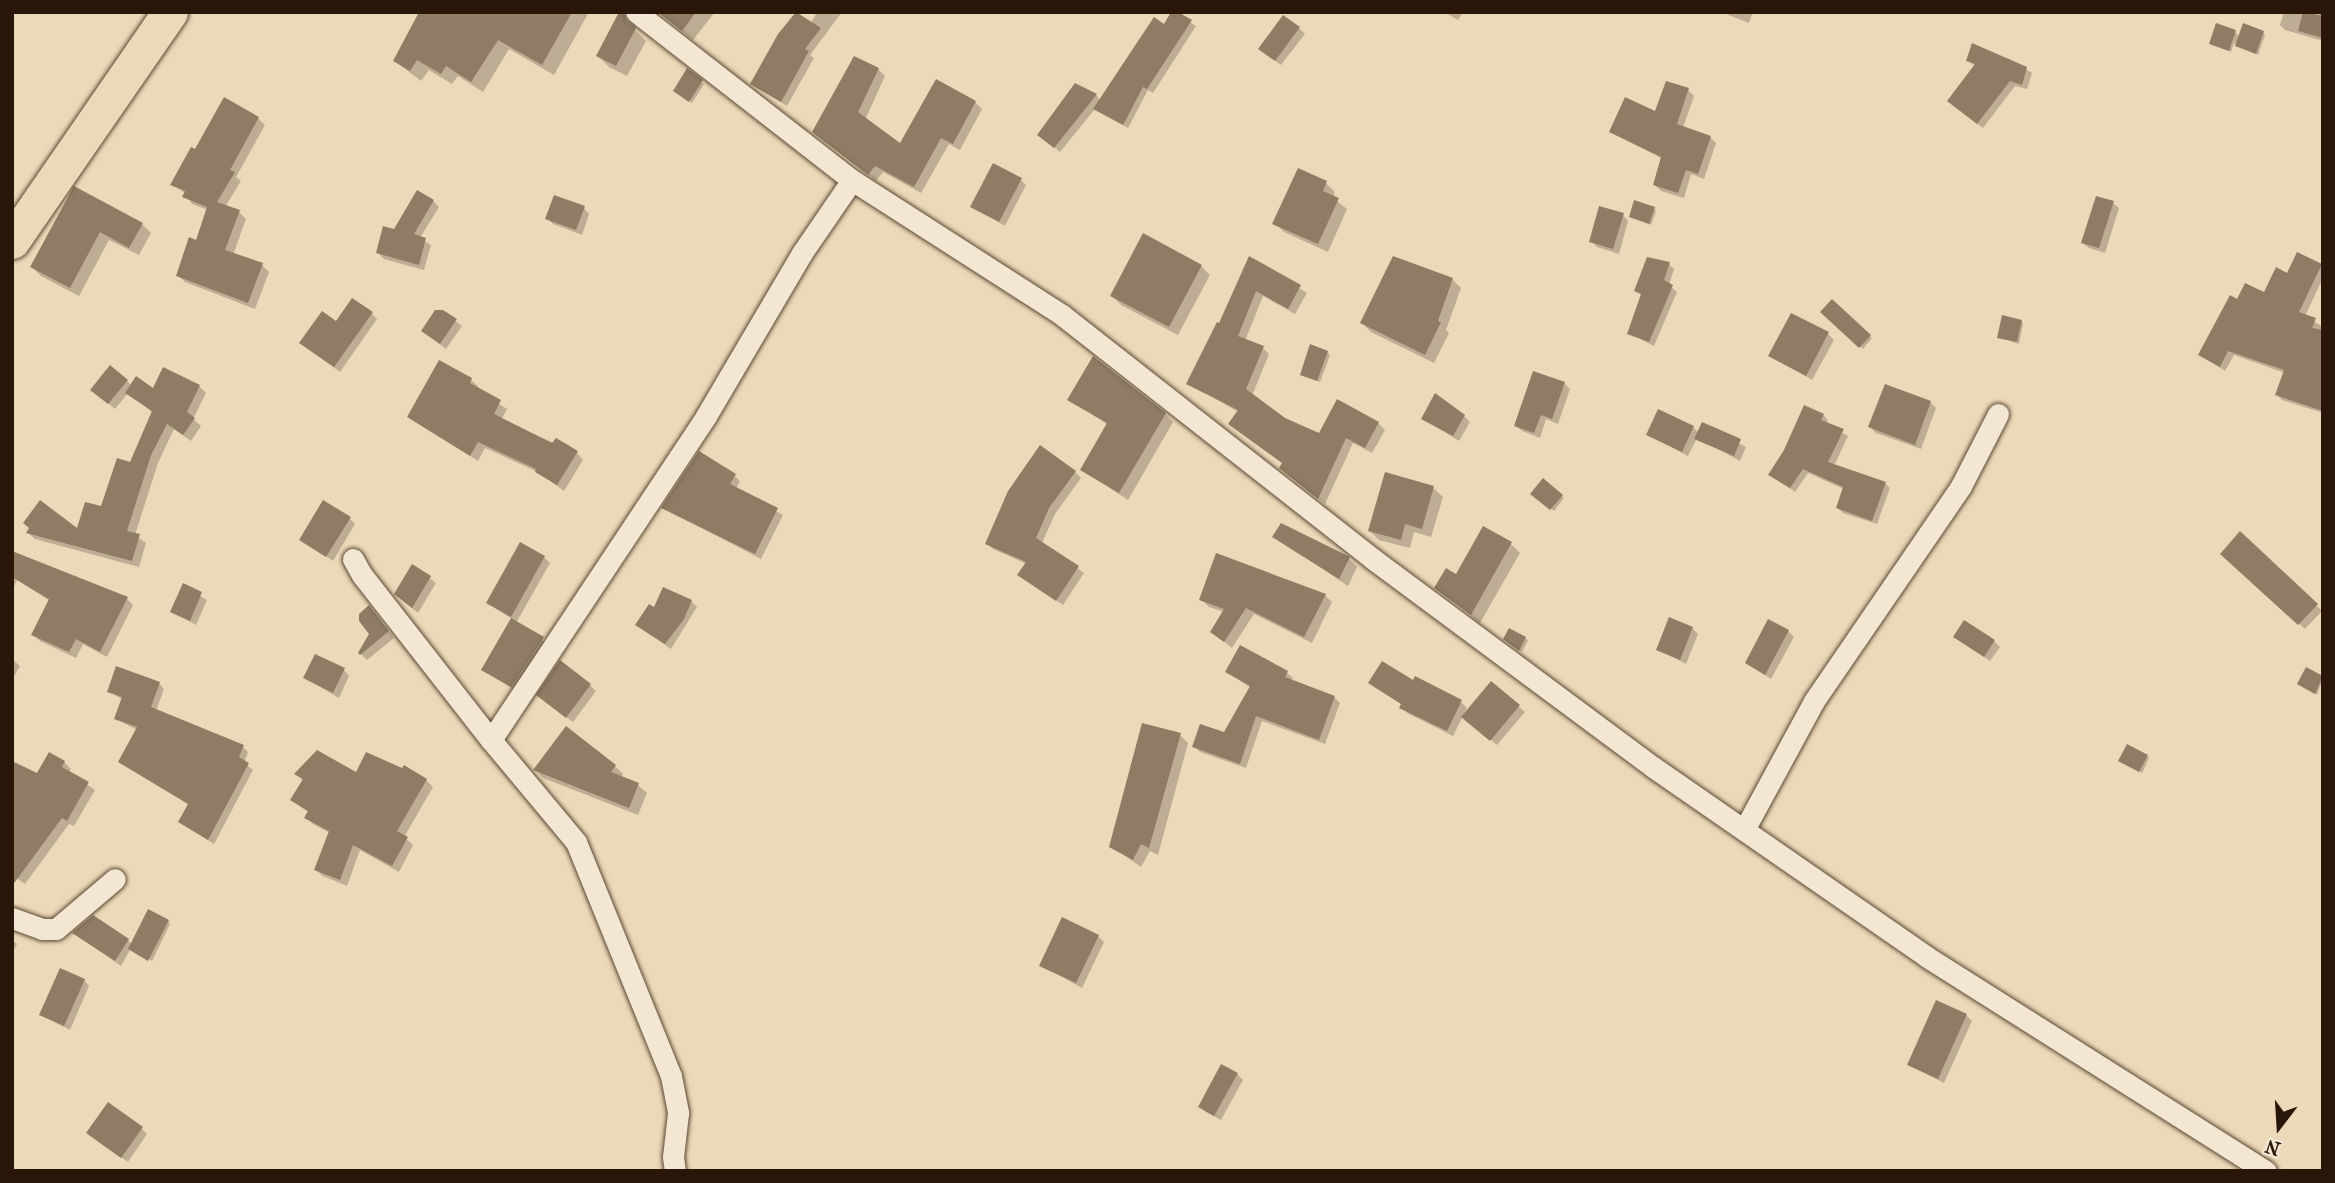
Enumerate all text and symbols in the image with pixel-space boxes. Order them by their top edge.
north arrow [2244,1092,2314,1162]
text: N [2263,1134,2283,1160]

